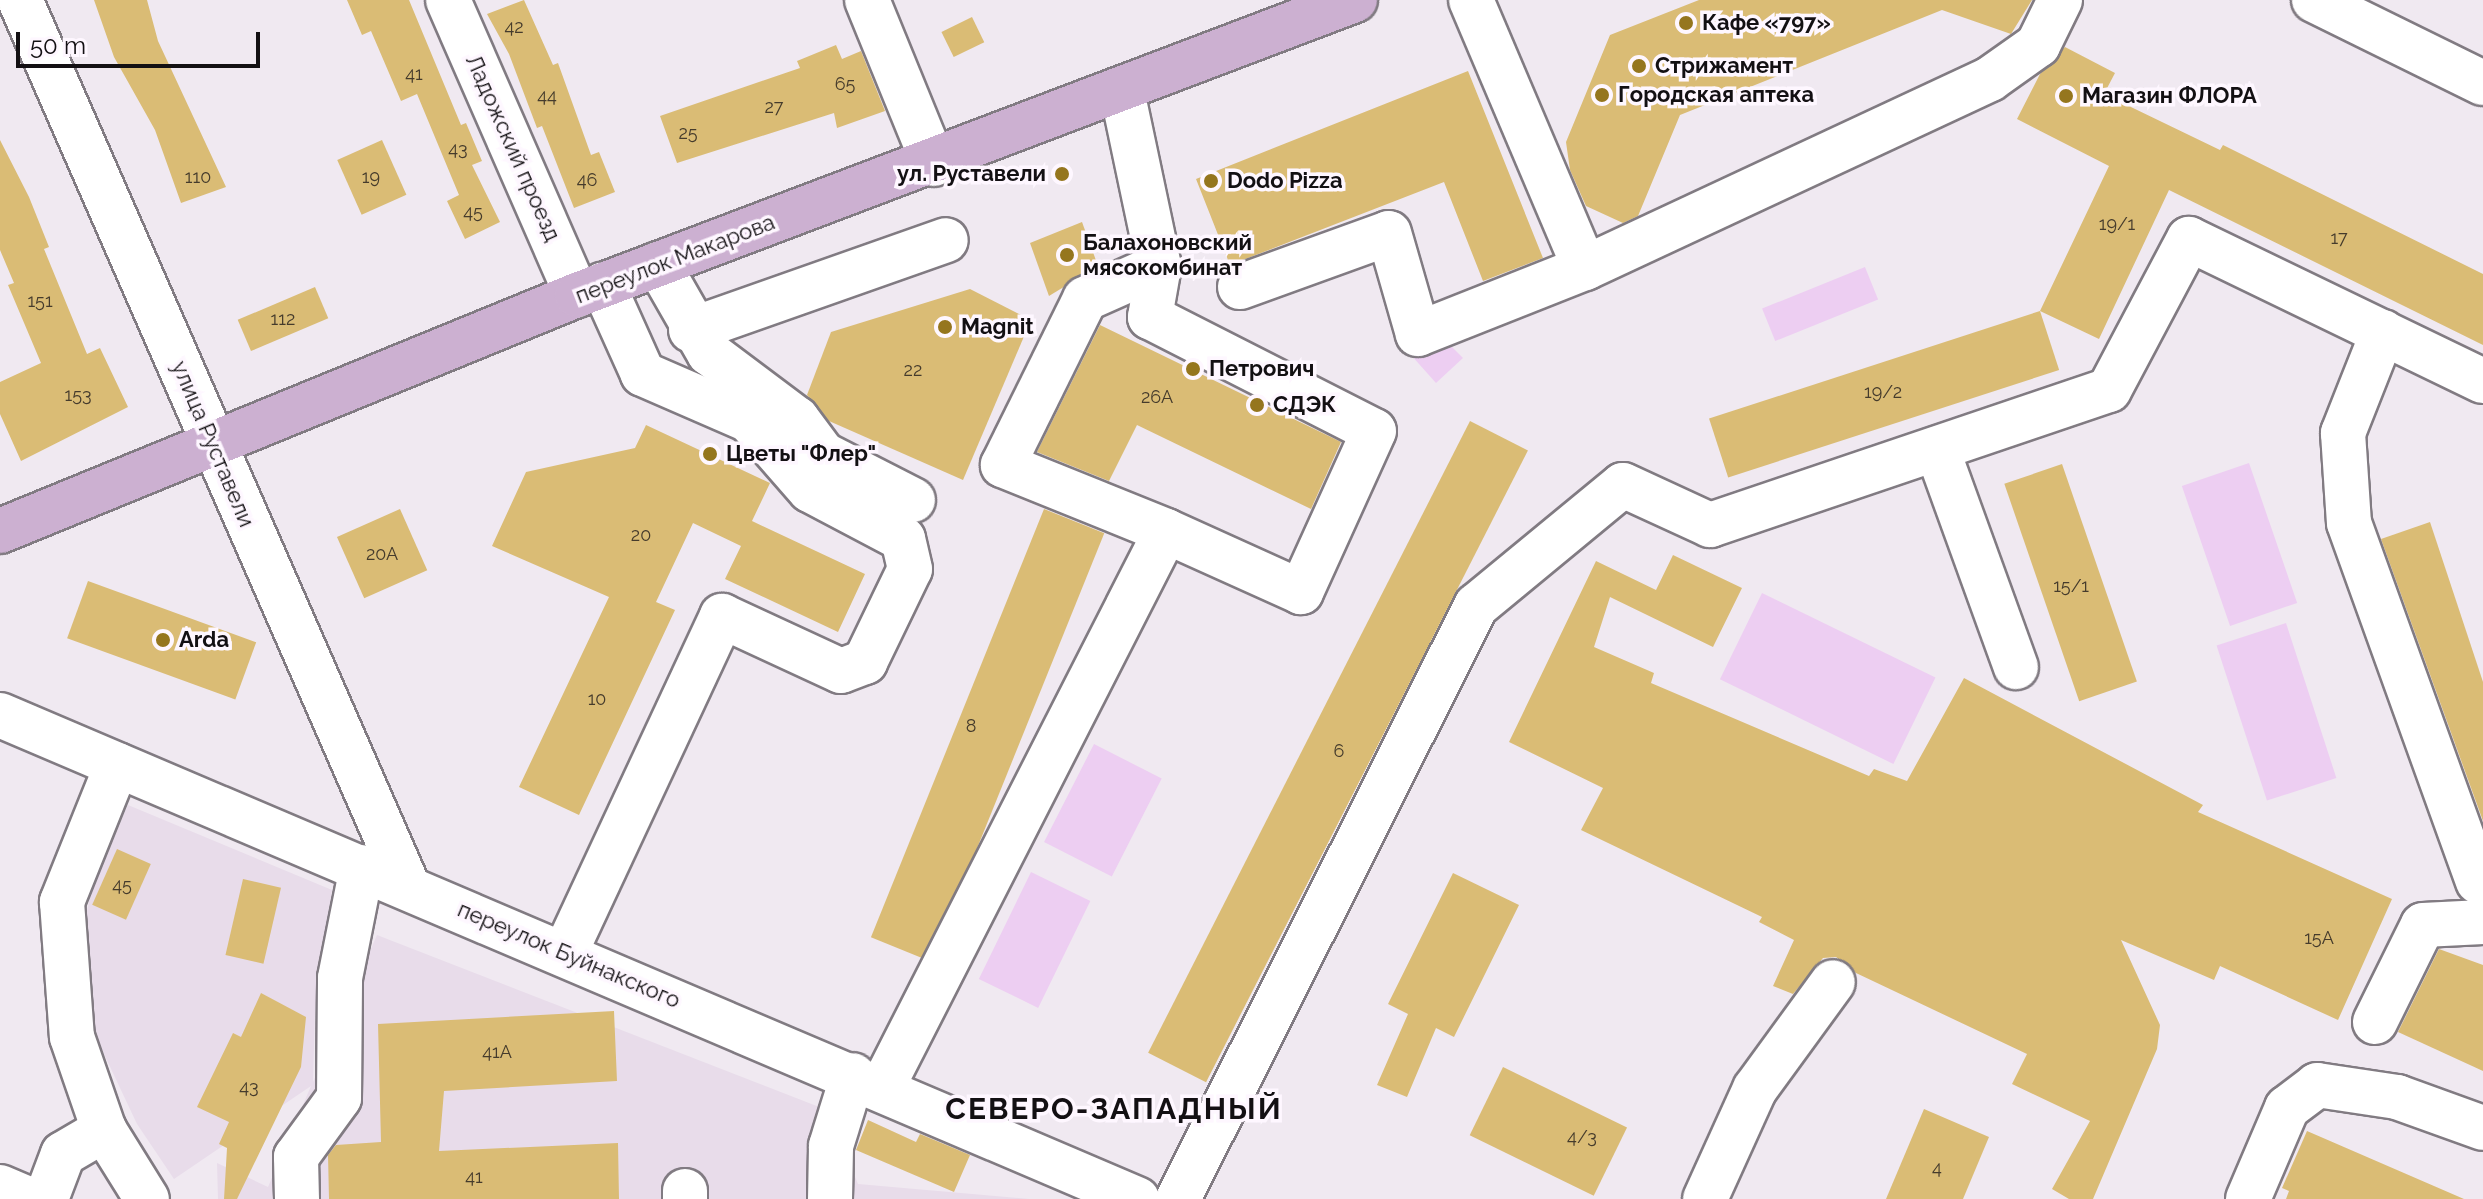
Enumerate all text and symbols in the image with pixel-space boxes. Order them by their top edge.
place label: Кафе «797» [1702,10,1831,36]
marker: Кафе «797» [1677,14,1695,32]
scale bar [20,16,264,66]
house number: 42 [504,16,524,38]
text: 50 m [30,31,86,60]
street label: Ладожский проезд [460,51,566,245]
place label: Стрижамент [1655,53,1793,79]
marker: Стрижамент [1630,57,1648,75]
house number: 41 [405,63,423,85]
house number: 65 [835,73,855,95]
place label: Городская аптека [1618,82,1814,108]
place label: Магазин ФЛОРА [2082,83,2257,109]
house number: 44 [537,85,557,107]
marker: Городская аптека [1593,86,1611,104]
marker: Магазин ФЛОРА [2057,87,2075,105]
house number: 27 [764,96,784,118]
house number: 25 [678,122,698,144]
house number: 43 [448,138,468,160]
place label: ул. Руставели [897,161,1046,187]
marker: ул. Руставели [1053,165,1071,183]
house number: 110 [185,166,211,188]
house number: 19 [362,166,380,188]
place label: Dodo Pizza [1227,168,1343,194]
house number: 46 [577,169,597,191]
marker: Dodo Pizza [1202,172,1220,190]
house number: 45 [463,201,483,223]
street label: переулок Макарова [572,209,778,309]
house number: 19/1 [2099,213,2135,235]
house number: 17 [2330,227,2348,249]
place label: Балахоновский мясокомбинат [1083,229,1252,280]
marker: Балахоновский мясокомбинат [1058,246,1076,264]
house number: 151 [27,290,53,312]
house number: 112 [271,308,295,330]
place label: Magnit [961,314,1034,340]
marker: Magnit [936,318,954,336]
place label: Петрович [1209,356,1314,382]
street label: улица Руставели [166,357,260,531]
house number: 22 [904,359,922,381]
marker: Петрович [1184,360,1202,378]
house number: 19/2 [1864,381,1902,403]
house number: 153 [64,384,92,406]
house number: 26А [1141,386,1173,408]
place label: СДЭК [1273,392,1336,418]
marker: СДЭК [1248,396,1266,414]
place label: Цветы "Флер" [726,441,876,467]
marker: Цветы "Флер" [701,445,719,463]
house number: 20 [631,524,651,546]
house number: 20А [366,543,398,565]
house number: 15/1 [2053,575,2089,597]
place label: Arda [179,627,229,653]
marker: Arda [154,631,172,649]
house number: 10 [588,688,606,710]
house number: 8 [966,715,976,737]
house number: 6 [1334,740,1344,762]
house number: 45 [112,874,132,896]
street label: переулок Буйнакского [454,896,684,1014]
house number: 15А [2304,927,2334,949]
house number: 41А [482,1041,512,1063]
house number: 43 [239,1076,259,1098]
district label: СЕВЕРО-ЗАПАДНЫЙ [945,1091,1283,1127]
house number: 4/3 [1567,1126,1597,1148]
house number: 4 [1932,1157,1942,1179]
house number: 41 [465,1166,483,1188]

